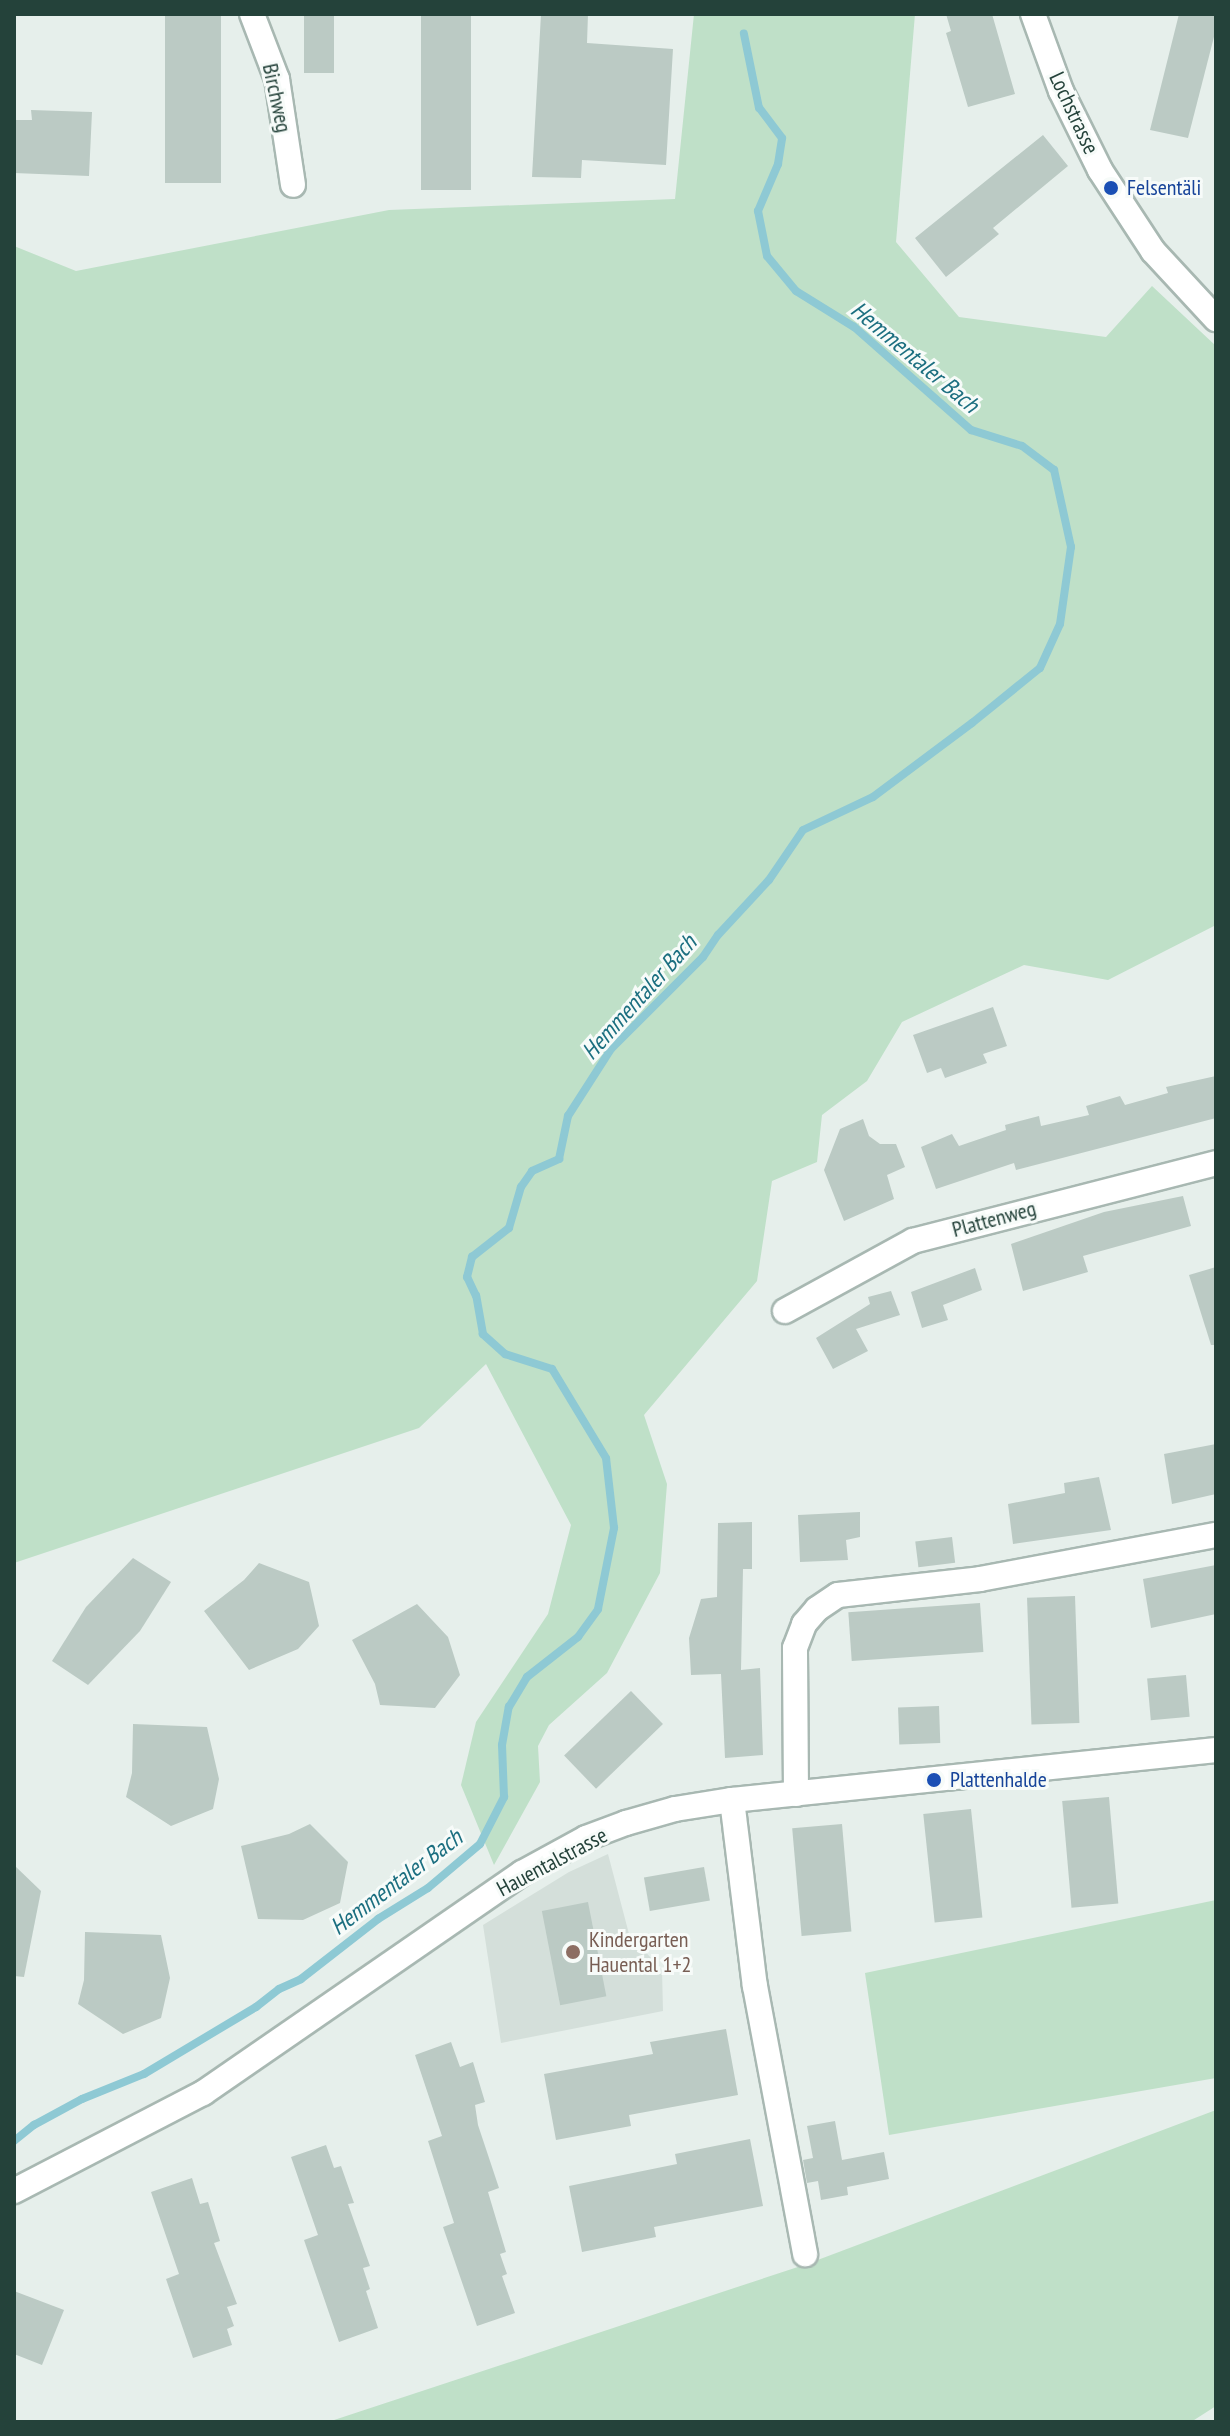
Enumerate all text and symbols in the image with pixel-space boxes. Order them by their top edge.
street label: Birchweg [257,61,297,135]
street label: Lochstrasse [1044,68,1104,158]
place label: Felsentäli [1127,175,1201,201]
marker: Felsentäli [1102,179,1120,197]
water label: Hemmentaler Bach [845,295,985,419]
water label: Hemmentaler Bach [575,929,703,1065]
street label: Plattenweg [949,1195,1039,1243]
place label: Plattenhalde [950,1767,1047,1793]
marker: Plattenhalde [925,1771,943,1789]
street label: Hauentalstrasse [492,1822,612,1902]
water label: Hemmentaler Bach [324,1823,468,1941]
place label: Kindergarten Hauental 1+2 [589,1926,691,1978]
marker: Kindergarten Hauental 1+2 [564,1943,582,1961]

